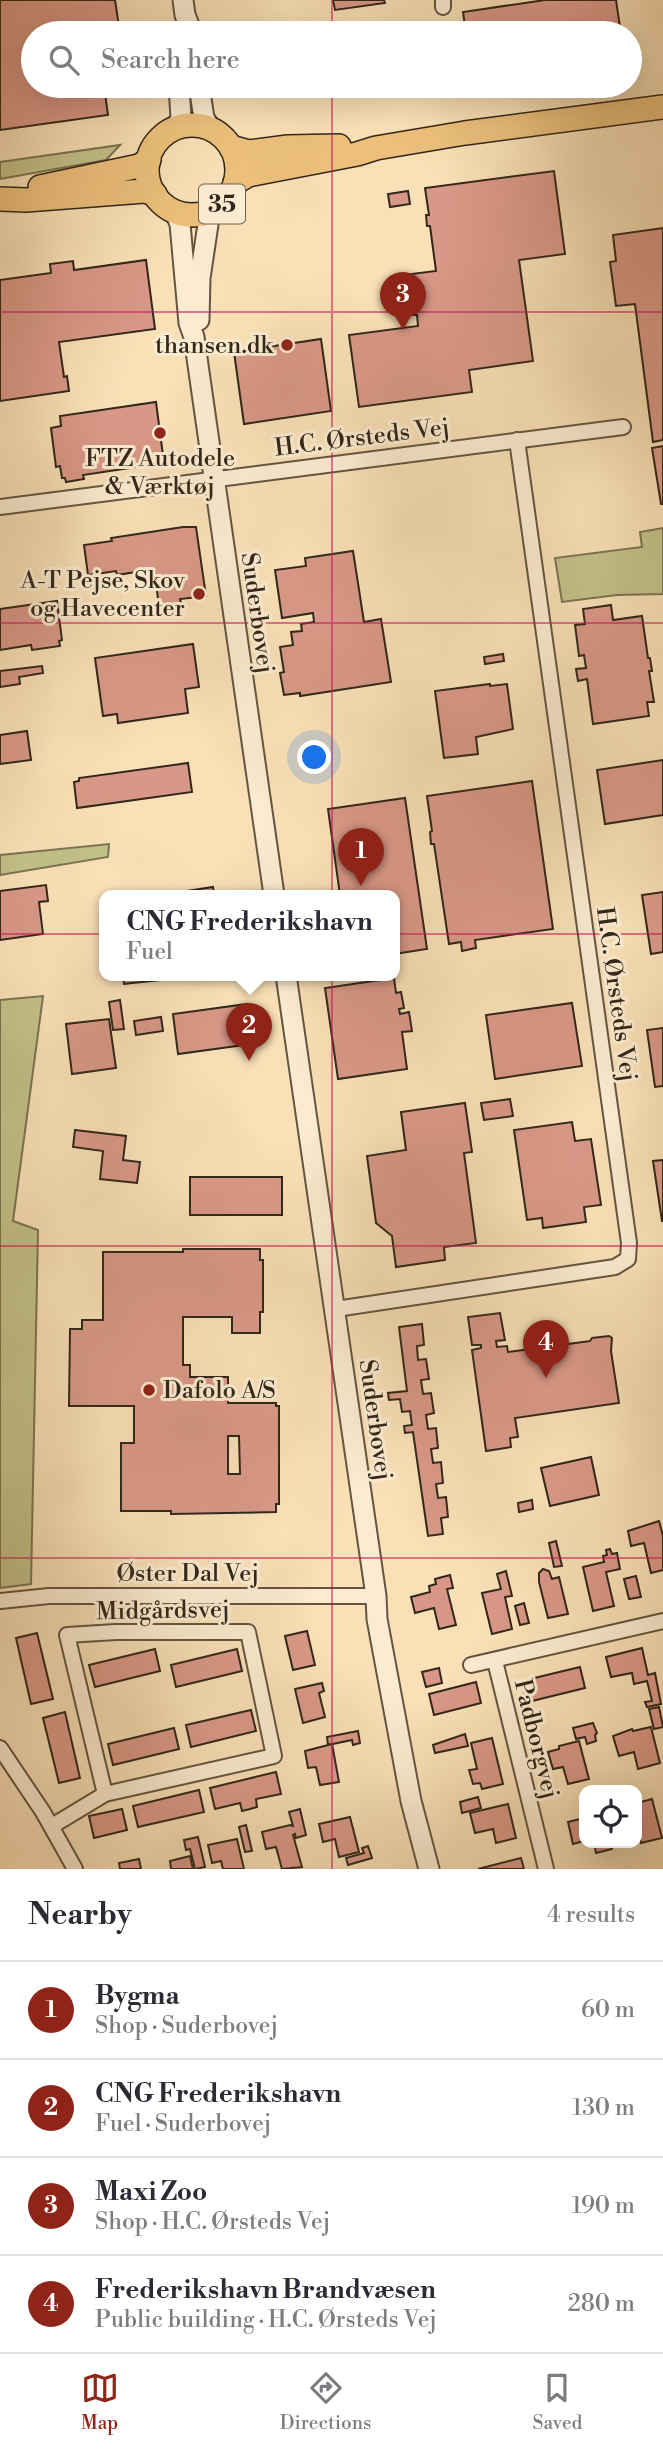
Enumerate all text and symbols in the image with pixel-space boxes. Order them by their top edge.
search box [21,21,642,98]
icon: search [45,41,83,79]
text: Search here [101,44,240,76]
road number: 35 [199,184,245,224]
pin: 3 [380,272,426,330]
place label: thansen.dk [155,331,274,361]
marker: thansen.dk [279,337,295,353]
street label: H.C. Ørsteds Vej [273,412,451,464]
marker: FTZ Autodele & Værktøj [152,425,168,441]
place label: FTZ Autodele & Værktøj [85,444,235,502]
street label: Suderbovej [234,551,280,675]
place label: A-T Pejse, Skov og Havecenter [19,566,186,624]
marker: A-T Pejse, Skov og Havecenter [191,586,207,602]
your location [297,740,331,774]
pin: 1 [338,828,384,886]
popup [99,890,400,981]
street label: H.C. Ørsteds Vej [589,905,643,1083]
text: CNG Frederikshavn [126,906,373,938]
text: Fuel [126,938,173,966]
pin: 2 [226,1003,272,1061]
pin: 4 [523,1320,569,1378]
street label: Suderbovej [352,1358,398,1482]
place label: Dafolo A/S [163,1376,276,1406]
marker: Dafolo A/S [141,1382,157,1398]
street label: Øster Dal Vej [117,1559,259,1589]
street label: Midgårdsvej [96,1595,230,1627]
street label: Padborgvej [507,1676,565,1802]
map controls [579,1785,642,1848]
button: locate [579,1785,642,1848]
text: Nearby [28,1896,132,1934]
text: 4 results [547,1901,635,1929]
text: Bygma [95,1980,179,2012]
text: 1 [45,1996,57,2024]
text: 60 m [581,1996,635,2024]
text: Shop · Suderbovej [95,2012,278,2040]
text: CNG Frederikshavn [95,2078,341,2110]
text: 2 [44,2094,58,2122]
text: 130 m [572,2094,635,2122]
text: Fuel · Suderbovej [95,2110,271,2138]
text: Maxi Zoo [95,2176,207,2208]
text: 3 [44,2192,58,2220]
text: 190 m [572,2192,635,2220]
text: Shop · H.C. Ørsteds Vej [95,2208,330,2236]
text: Frederikshavn Brandvæsen [95,2274,436,2306]
text: 4 [43,2290,59,2318]
text: 280 m [568,2290,635,2318]
text: Public building · H.C. Ørsteds Vej [95,2306,437,2334]
tab: Map [81,2369,119,2435]
tab: Directions [280,2369,371,2435]
tab: Saved [533,2369,582,2435]

